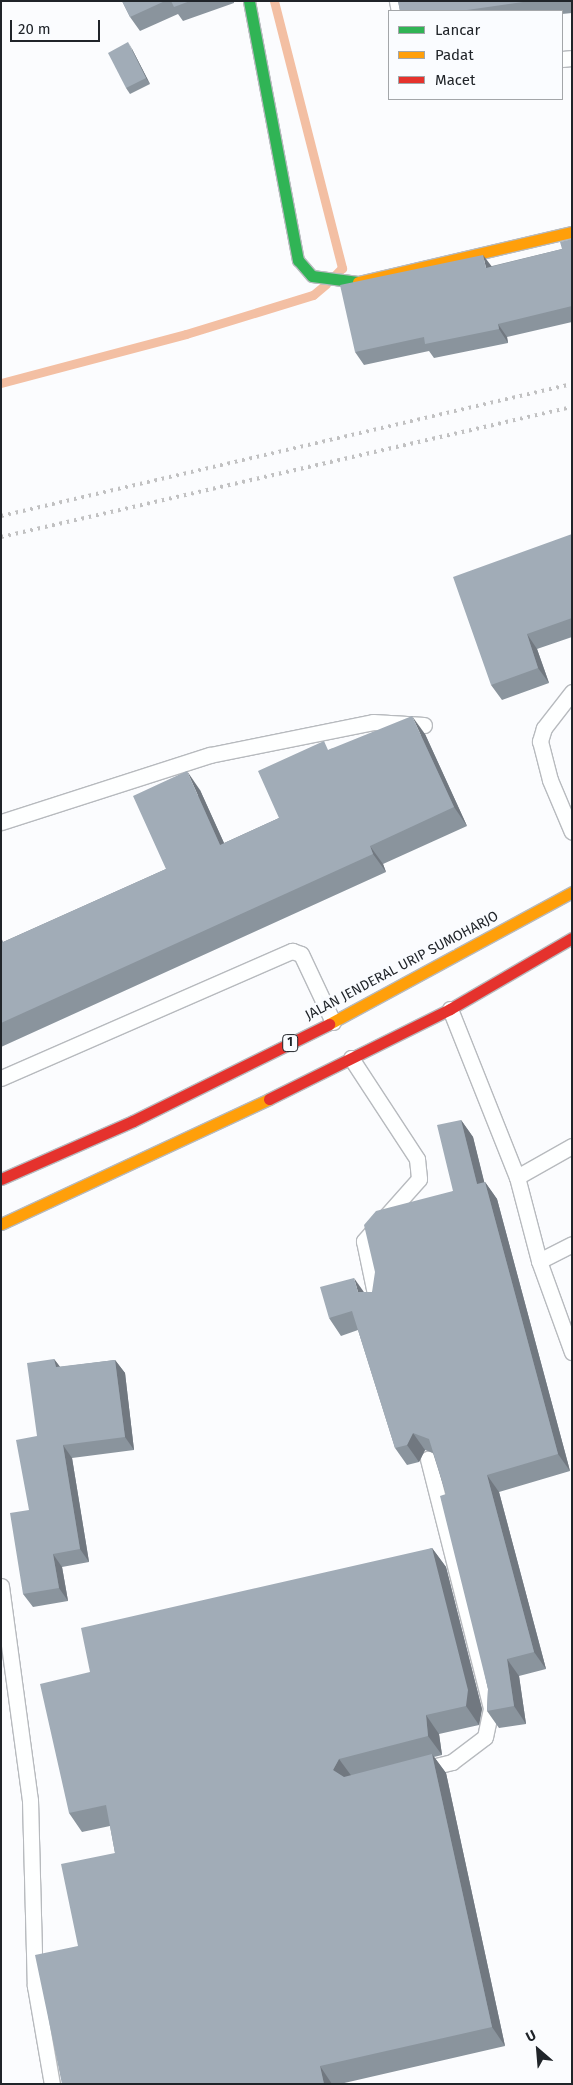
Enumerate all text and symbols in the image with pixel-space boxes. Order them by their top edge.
scale bar [12,10,102,42]
legend [388,10,563,100]
text: 20 m [18,20,51,38]
text: Lancar [435,21,480,39]
text: Padat [435,46,474,64]
text: Macet [435,71,475,89]
street label: JALAN JENDERAL URIP SUMOHARJO [303,908,501,1024]
road number: 1 [281,1034,299,1052]
north arrow [513,2025,563,2075]
text: U [523,2027,539,2046]

